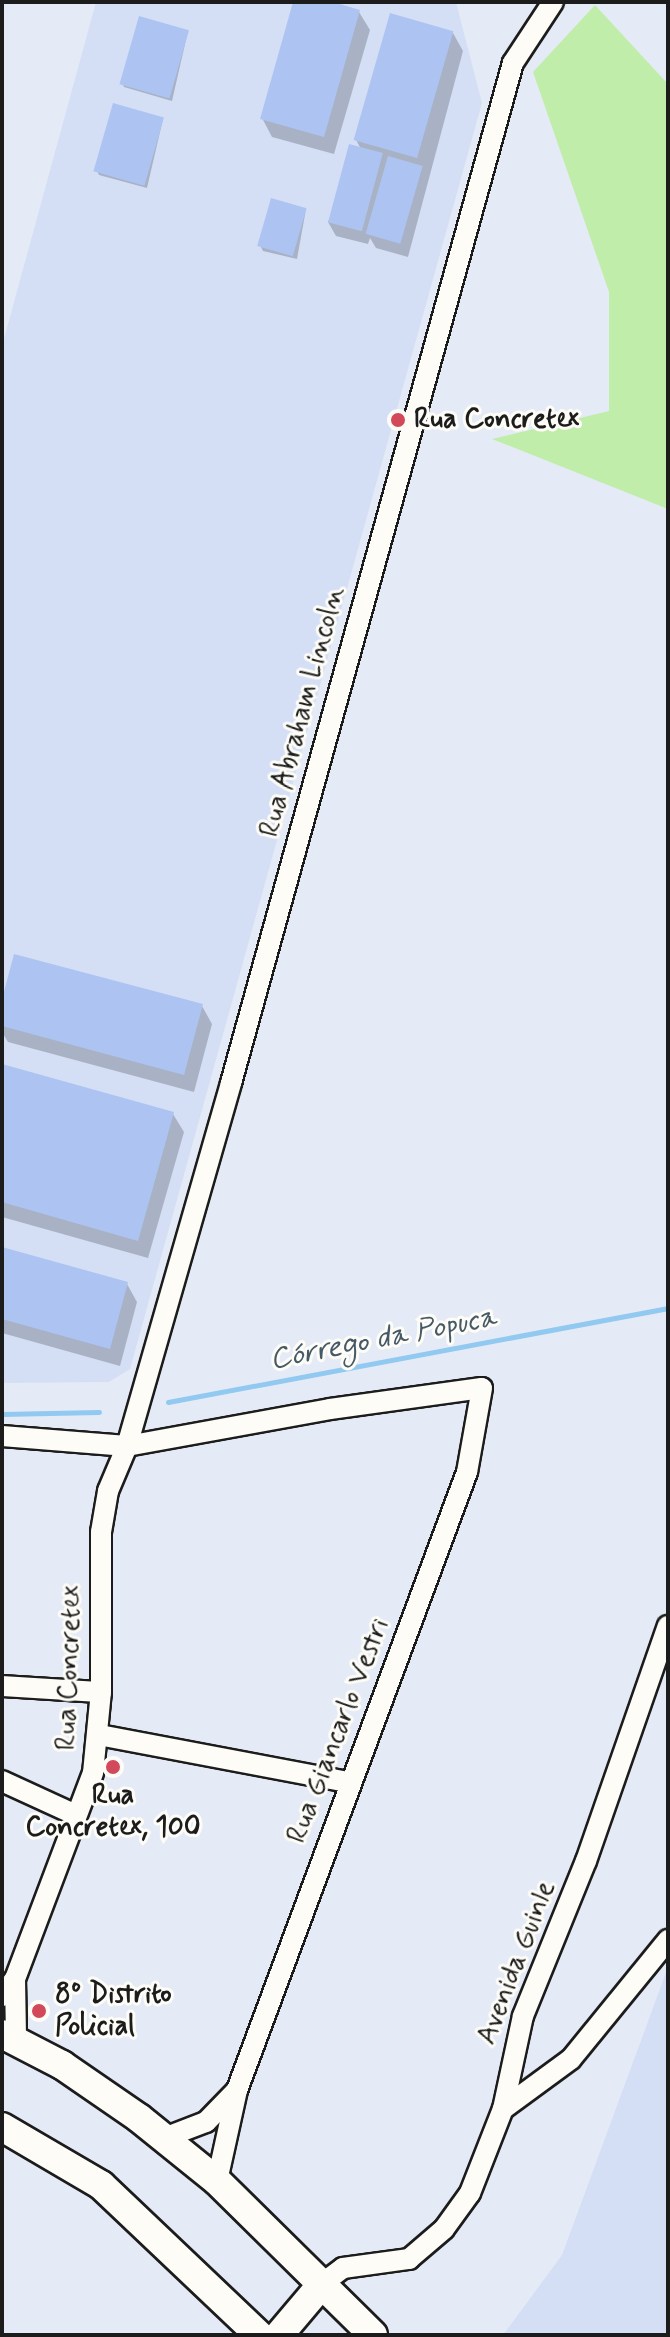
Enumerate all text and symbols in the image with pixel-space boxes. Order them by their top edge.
place label: Rua Concretex [414,403,580,437]
marker: Rua Concretex [389,411,407,429]
street label: Rua Abraham Lincoln [254,587,352,837]
water label: Córrego da Popuca [269,1300,497,1378]
street label: Rua Concretex [50,1584,90,1752]
street label: Rua Giancarlo Vestri [281,1614,397,1848]
marker: Rua Concretex, 100 [104,1758,122,1776]
place label: Rua Concretex, 100 [25,1779,201,1845]
street label: Avenida Guinle [470,1876,564,2050]
place label: 8º Distrito Policial [55,1978,172,2044]
marker: 8º Distrito Policial [30,2002,48,2020]

